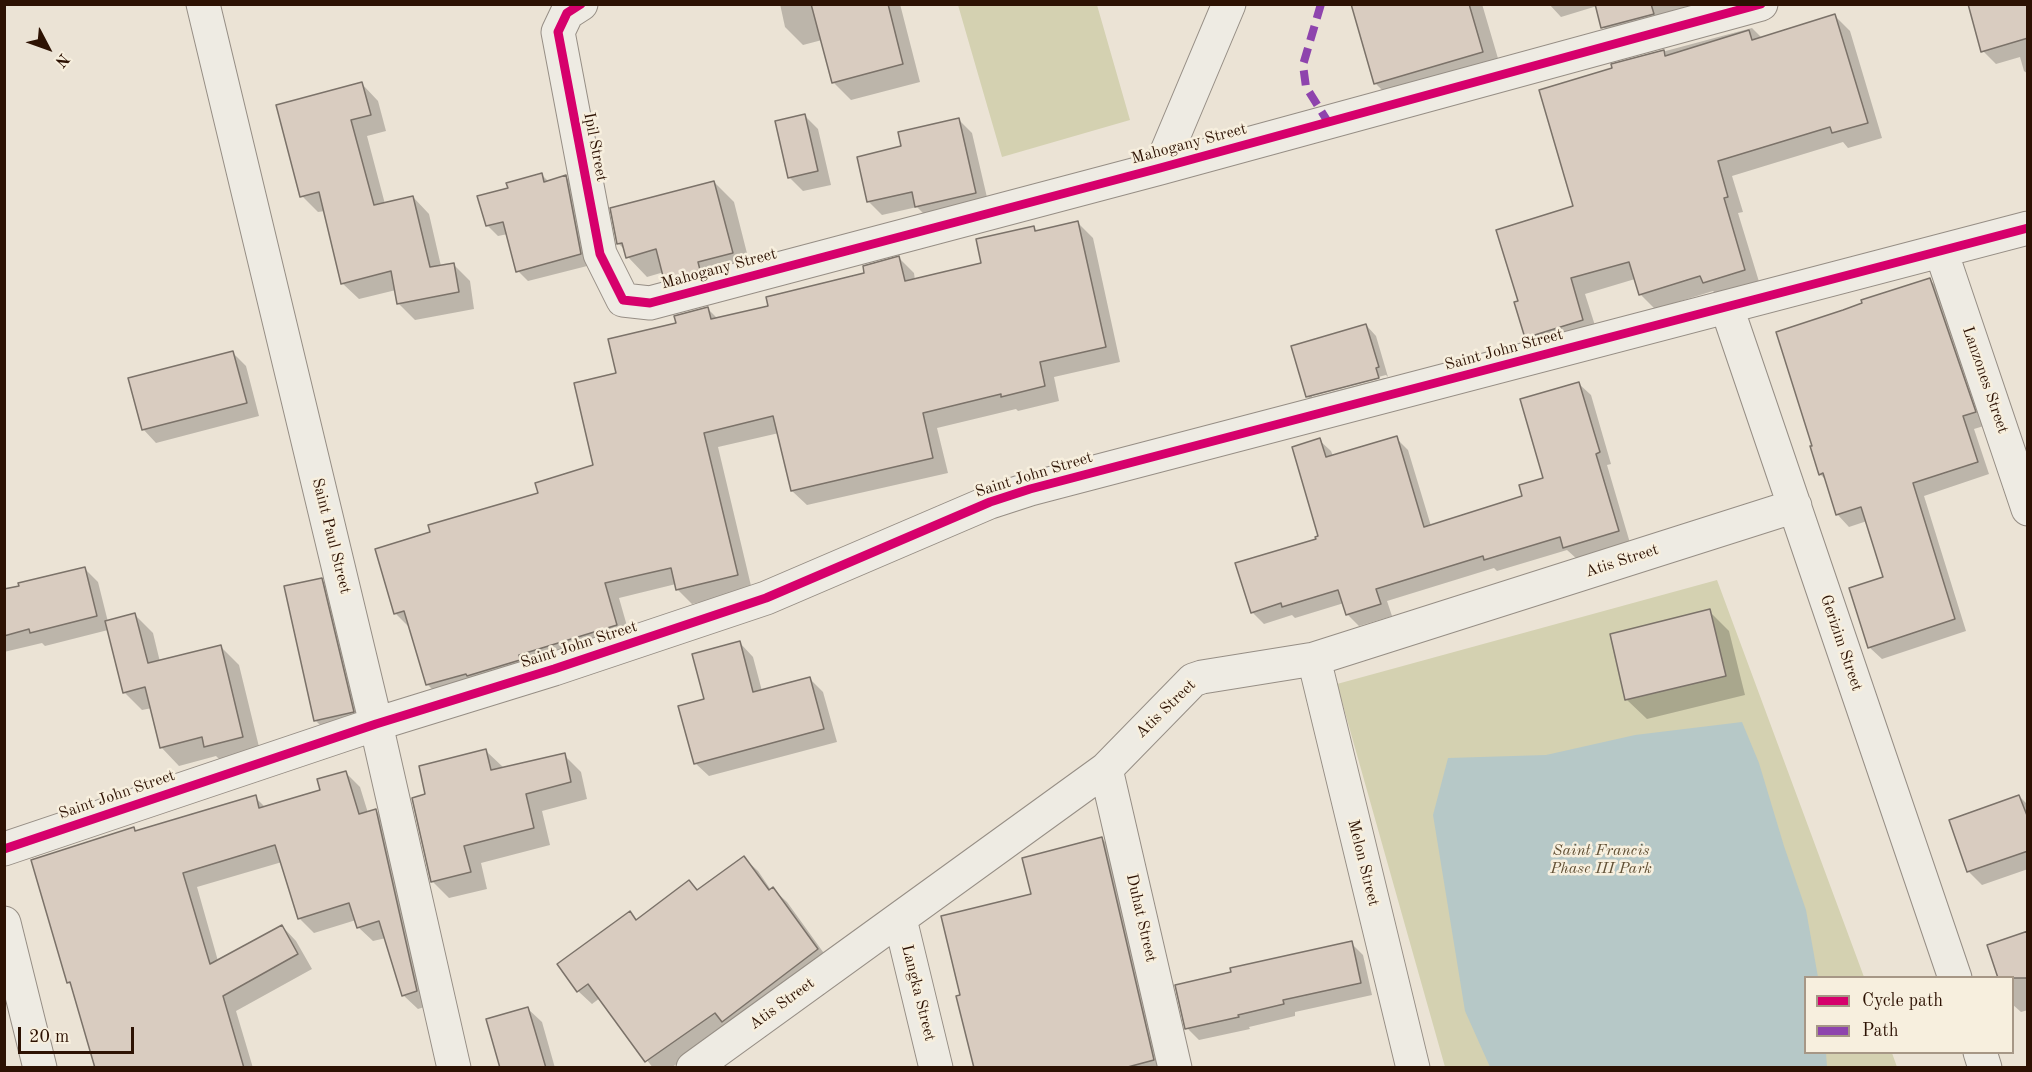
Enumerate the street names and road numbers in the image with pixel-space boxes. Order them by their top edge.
street label: Ipil Street [579,111,611,183]
street label: Mahogany Street [1129,119,1249,169]
street label: Mahogany Street [659,244,779,294]
street label: Lanzones Street [1958,324,2012,436]
street label: Saint John Street [1443,325,1565,375]
street label: Saint John Street [973,448,1095,502]
street label: Saint Paul Street [307,476,355,596]
street label: Atis Street [1583,540,1661,582]
street label: Gerizim Street [1816,592,1866,694]
street label: Saint John Street [518,617,640,673]
street label: Atis Street [1132,676,1200,742]
street label: Saint John Street [56,766,178,824]
street label: Melon Street [1343,818,1383,908]
street label: Duhat Street [1122,872,1160,964]
street label: Langka Street [897,943,939,1043]
street label: Atis Street [746,974,818,1034]

